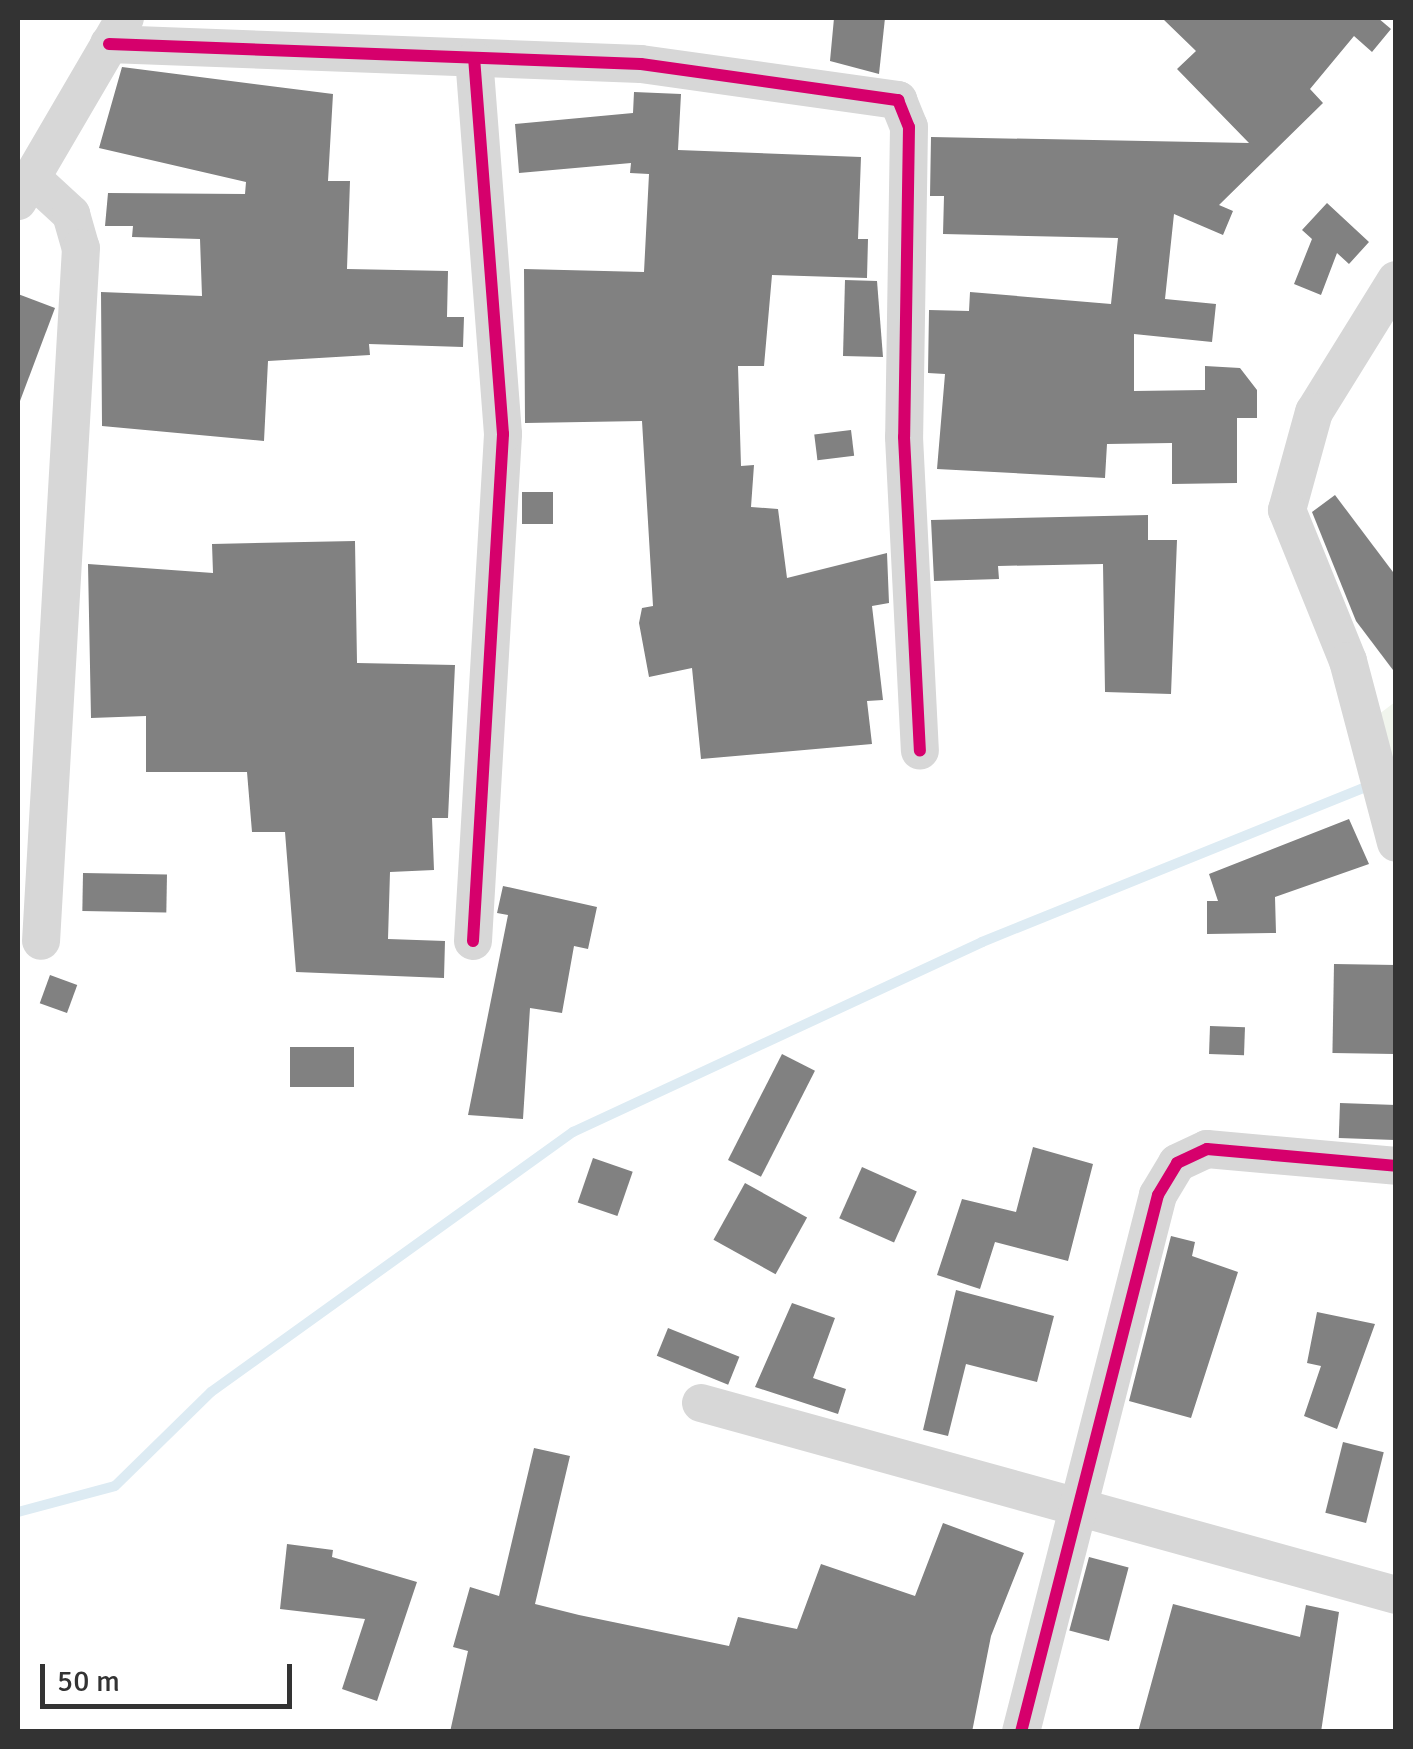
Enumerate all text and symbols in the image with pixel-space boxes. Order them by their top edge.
scale bar [45,1644,298,1706]
text: 50 m [57,1663,120,1700]

